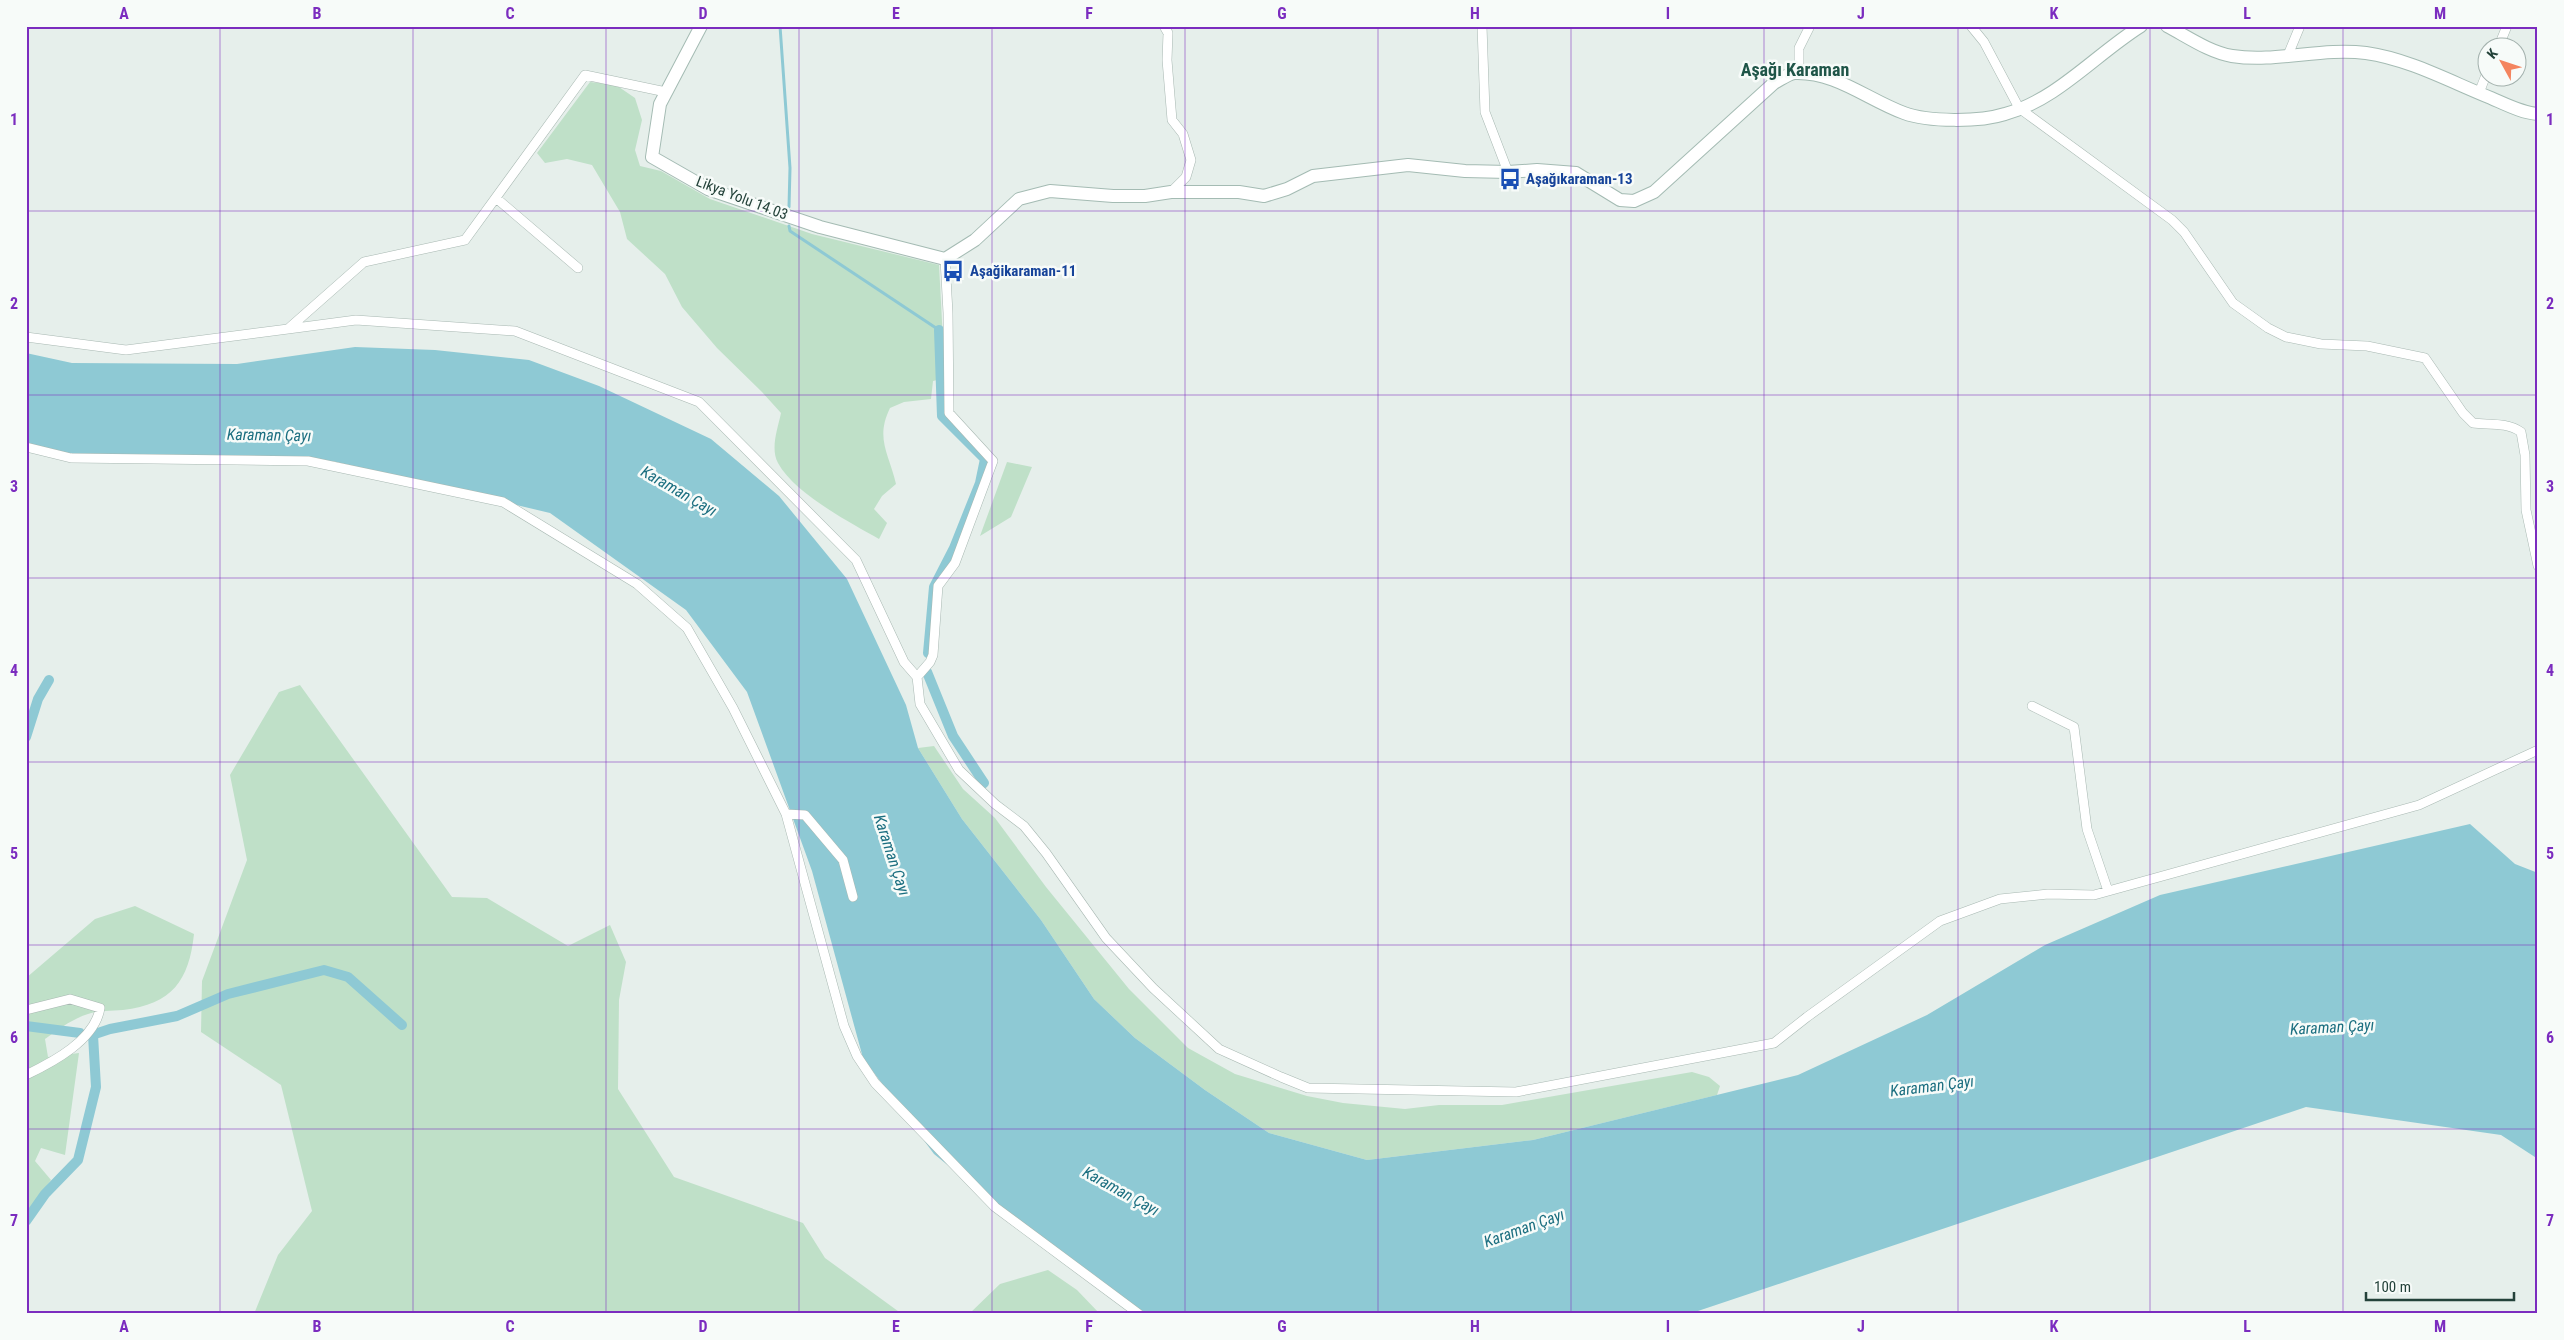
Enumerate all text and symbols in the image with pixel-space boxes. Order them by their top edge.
text: A [119,4,129,23]
text: B [313,4,322,23]
text: C [505,4,515,23]
text: D [698,4,708,23]
text: E [892,4,900,23]
text: F [1085,4,1093,23]
text: G [1277,4,1287,23]
text: H [1470,4,1480,23]
text: I [1666,4,1670,23]
text: J [1857,4,1865,23]
text: K [2050,4,2059,23]
text: L [2243,4,2251,23]
text: M [2434,4,2446,23]
north arrow [2476,38,2526,88]
text: K [2483,45,2501,62]
district label: Aşağı Karaman [1741,59,1849,80]
text: 1 [10,110,18,129]
text: 1 [2546,110,2554,129]
bus stop icon: Aşağıkaraman-13 [1497,166,1523,192]
place label: Aşağıkaraman-13 [1526,170,1633,188]
street label: Likya Yolu 14.03 [694,172,790,224]
bus stop icon: Aşağikaraman-11 [940,258,966,284]
place label: Aşağikaraman-11 [970,262,1076,280]
text: 2 [10,294,18,313]
text: 2 [2546,294,2554,313]
water label: Karaman Çayı [227,425,312,445]
water label: Karaman Çayı [638,462,721,520]
text: 3 [10,477,18,496]
text: 3 [2546,477,2554,496]
text: 4 [10,661,18,680]
text: 4 [2546,661,2554,680]
water label: Karaman Çayı [870,812,914,898]
text: 5 [10,844,18,863]
text: 5 [2546,844,2554,863]
water label: Karaman Çayı [2289,1015,2375,1039]
text: 6 [10,1028,18,1047]
text: 6 [2546,1028,2554,1047]
water label: Karaman Çayı [1889,1071,1975,1101]
water label: Karaman Çayı [1080,1162,1163,1220]
water label: Karaman Çayı [1481,1205,1567,1251]
text: 7 [10,1211,18,1230]
text: 7 [2546,1211,2554,1230]
scale bar [2366,1270,2514,1302]
text: 100 m [2374,1278,2411,1296]
text: A [119,1317,129,1336]
text: B [313,1317,322,1336]
text: C [505,1317,515,1336]
text: D [698,1317,708,1336]
text: E [892,1317,900,1336]
text: F [1085,1317,1093,1336]
text: G [1277,1317,1287,1336]
text: H [1470,1317,1480,1336]
text: I [1666,1317,1670,1336]
text: J [1857,1317,1865,1336]
text: K [2050,1317,2059,1336]
text: L [2243,1317,2251,1336]
text: M [2434,1317,2446,1336]

